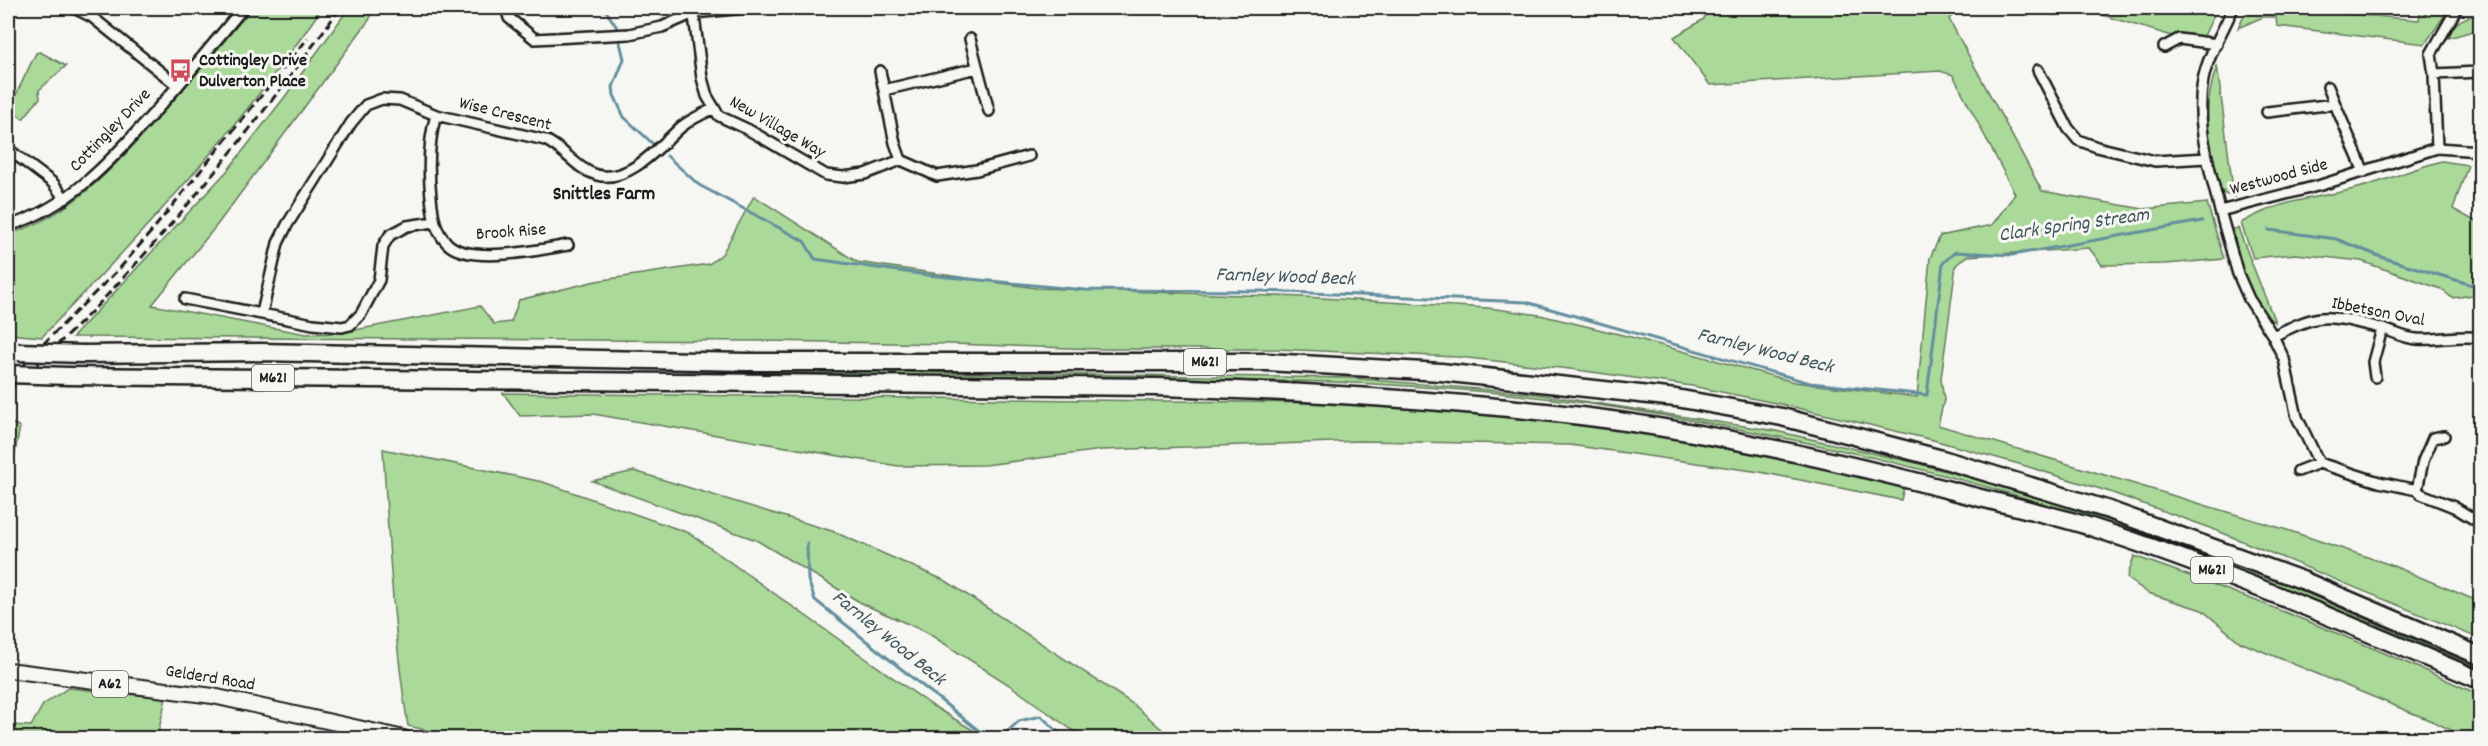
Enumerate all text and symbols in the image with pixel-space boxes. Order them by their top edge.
place label: Cottingley Drive Dulverton Place [199,49,307,95]
bus stop icon: Cottingley Drive Dulverton Place [168,58,194,84]
street label: Cottingley Drive [65,83,158,179]
street label: New Village Way [724,90,830,166]
street label: Wise Crescent [456,91,554,139]
street label: Westwood Side [2227,153,2331,203]
district label: Snittles Farm [553,181,656,209]
water label: Clark Spring Stream [1997,202,2151,250]
street label: Brook Rise [475,218,547,248]
water label: Farnley Wood Beck [1215,262,1357,294]
street label: Ibbetson Oval [2329,292,2427,334]
water label: Farnley Wood Beck [1694,322,1838,383]
road number: M621 [1184,349,1226,375]
road number: M621 [252,365,294,391]
road number: M621 [2191,557,2233,583]
water label: Farnley Wood Beck [825,584,952,695]
street label: Gelderd Road [163,660,257,698]
road number: A62 [92,671,128,697]

